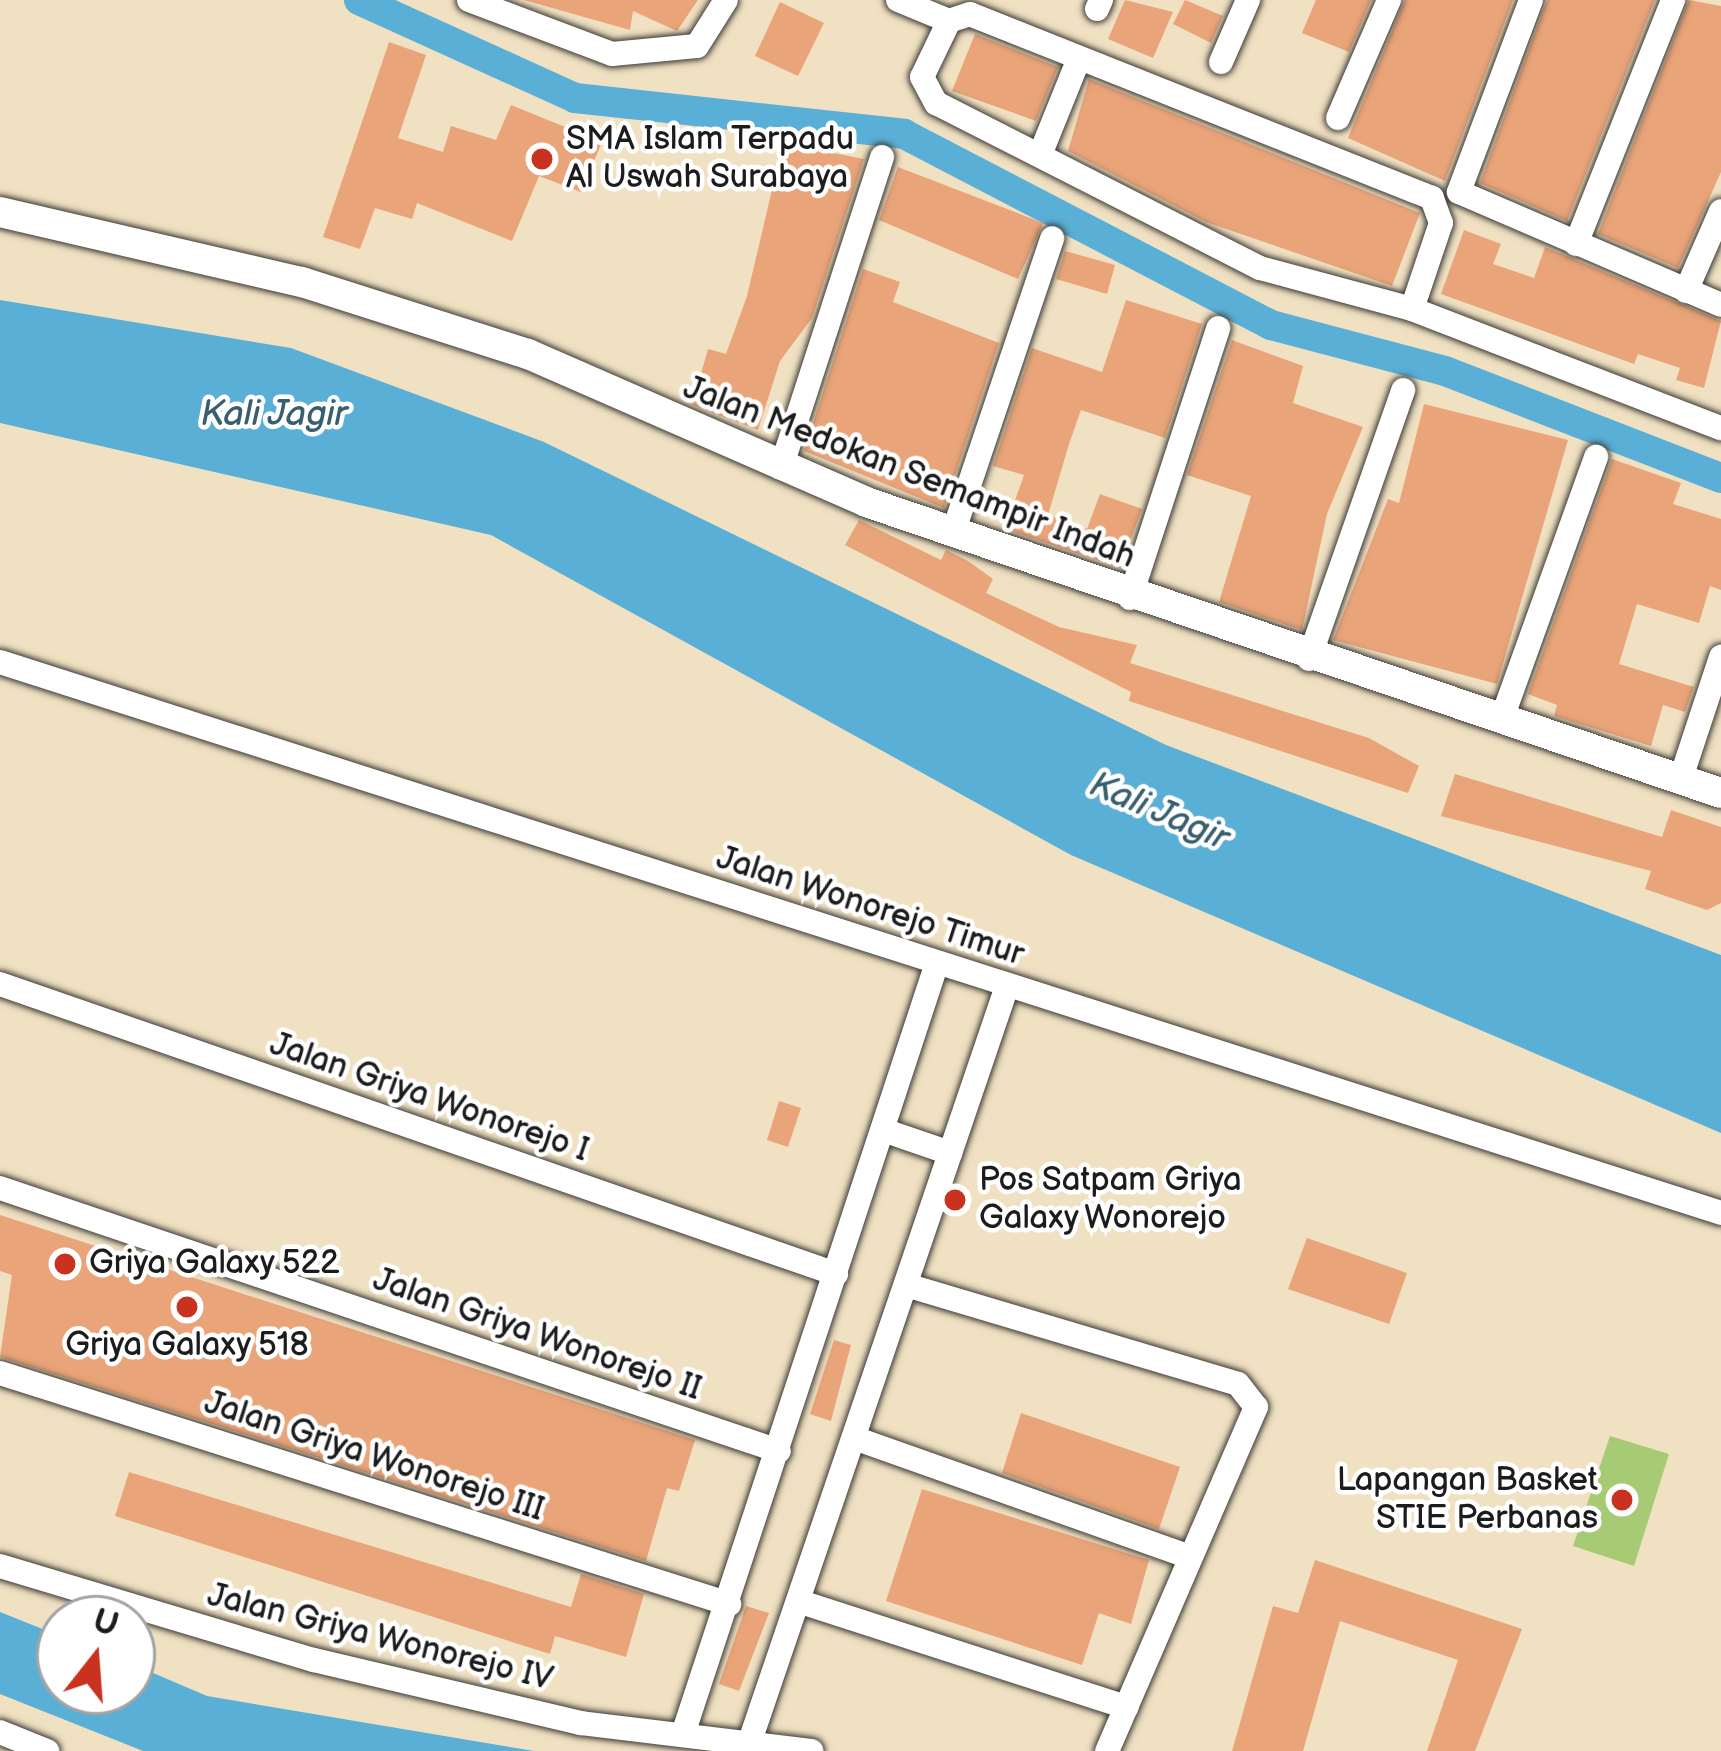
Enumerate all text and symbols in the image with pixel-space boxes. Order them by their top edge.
place label: SMA Islam Terpadu Al Uswah Surabaya [566,120,855,198]
marker: SMA Islam Terpadu Al Uswah Surabaya [529,146,555,172]
street label: Jalan Medokan Semampir Indah [677,368,1141,578]
water label: Kali Jagir [200,393,348,437]
water label: Kali Jagir [1082,763,1236,861]
street label: Jalan Wonorejo Timur [710,838,1030,976]
street label: Jalan Griya Wonorejo I [264,1025,594,1171]
place label: Pos Satpam Griya Galaxy Wonorejo [979,1161,1242,1239]
marker: Pos Satpam Griya Galaxy Wonorejo [942,1187,968,1213]
place label: Griya Galaxy 522 [89,1244,342,1284]
marker: Griya Galaxy 522 [52,1251,78,1277]
street label: Jalan Griya Wonorejo II [367,1260,707,1410]
marker: Griya Galaxy 518 [174,1294,200,1320]
place label: Griya Galaxy 518 [64,1326,310,1366]
street label: Jalan Griya Wonorejo III [199,1383,549,1531]
place label: Lapangan Basket STIE Perbanas [1337,1461,1598,1539]
marker: Lapangan Basket STIE Perbanas [1609,1487,1635,1513]
street label: Jalan Griya Wonorejo IV [203,1576,557,1700]
north arrow [36,1595,156,1715]
text: U [89,1601,123,1646]

